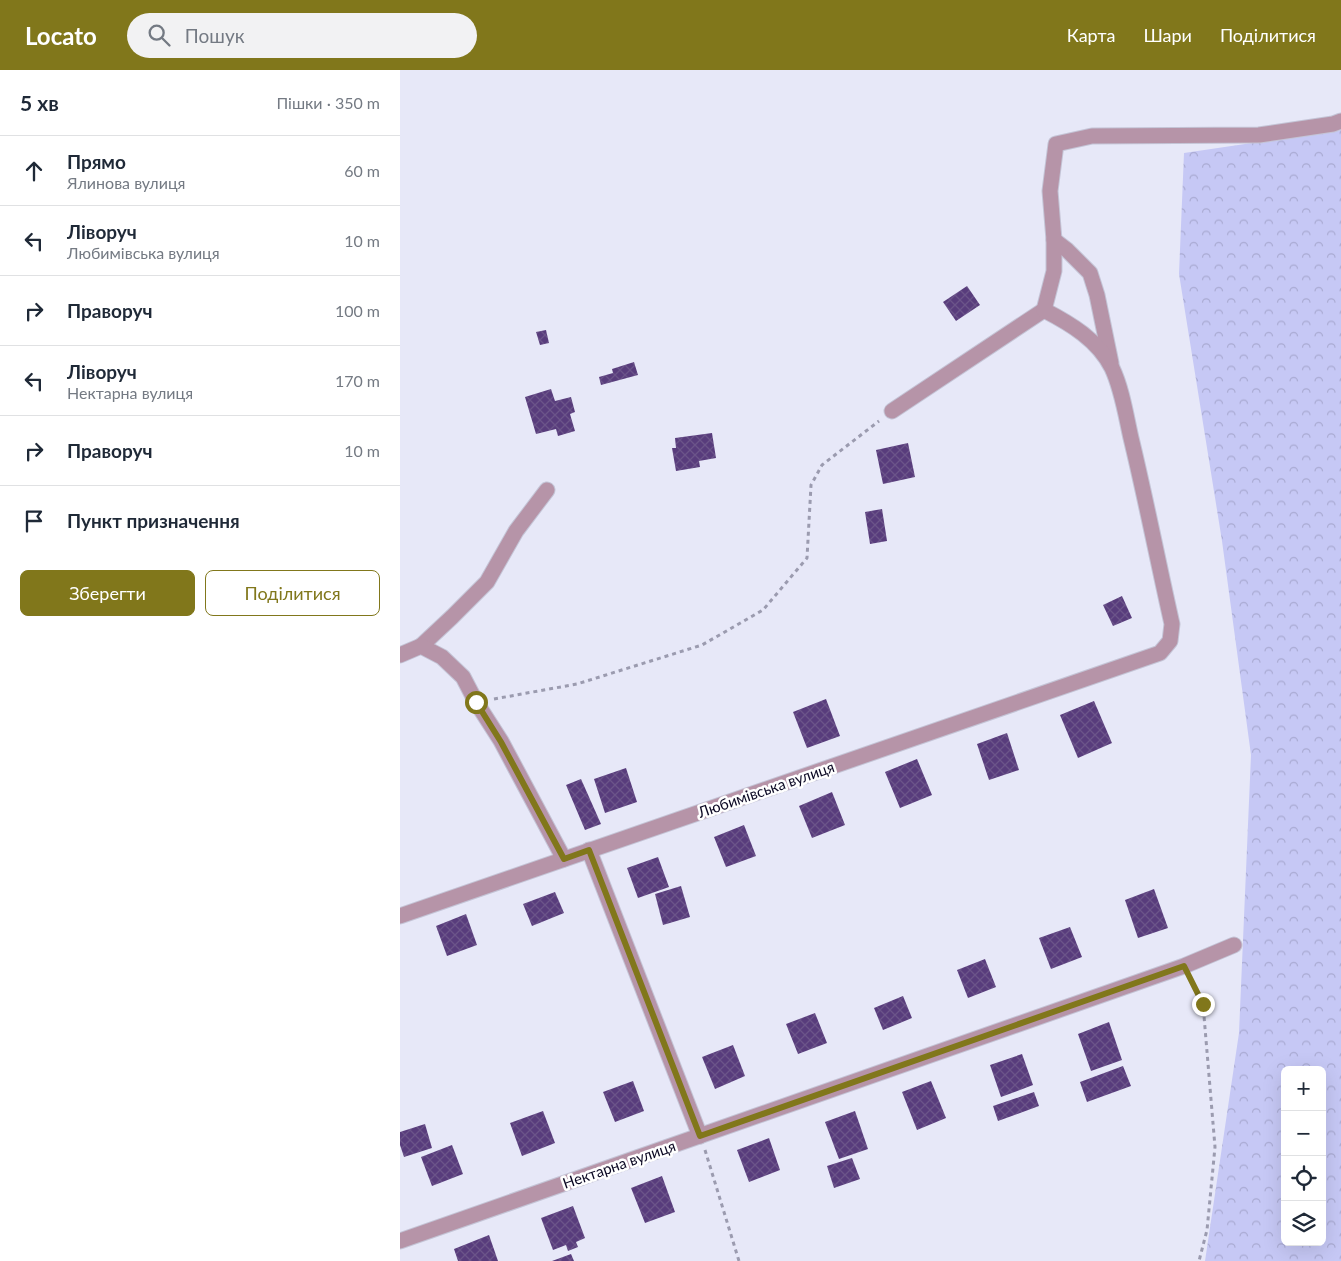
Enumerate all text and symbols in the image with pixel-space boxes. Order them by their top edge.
search box [127,13,477,58]
text: Locato [25,21,97,50]
icon: search [145,21,173,49]
text: Пошук [185,24,245,47]
text: Карта [1067,24,1115,46]
text: Шари [1143,24,1192,46]
text: Поділитися [1220,24,1316,46]
text: 5 хв [20,90,59,115]
text: Пішки · 350 m [276,93,380,112]
text: Прямо [67,150,126,173]
icon: ahead [20,157,48,185]
text: 60 m [344,161,380,180]
text: Ялинова вулиця [67,173,186,192]
text: Ліворуч [67,220,137,243]
icon: left [20,227,48,255]
text: 10 m [344,231,380,250]
text: Любимівська вулиця [67,243,220,262]
icon: right [20,297,48,325]
text: Праворуч [67,299,152,322]
text: 100 m [335,301,380,320]
text: Ліворуч [67,360,137,383]
icon: left [20,367,48,395]
text: 170 m [335,371,380,390]
text: Нектарна вулиця [67,383,193,402]
icon: right [20,437,48,465]
text: Праворуч [67,439,152,462]
text: 10 m [344,441,380,460]
icon: arrive [20,507,48,535]
text: Пункт призначення [67,509,240,532]
button: Зберегти [20,570,195,616]
button: Поділитися [205,570,380,616]
route start [465,691,488,714]
street label: Любимівська вулиця [694,757,837,821]
route end [1192,993,1215,1016]
map controls [1281,1066,1326,1246]
button: + [1281,1066,1326,1111]
button: − [1281,1111,1326,1156]
street label: Нектарна вулиця [560,1136,678,1192]
button: locate [1281,1156,1326,1201]
button: layers [1281,1201,1326,1246]

